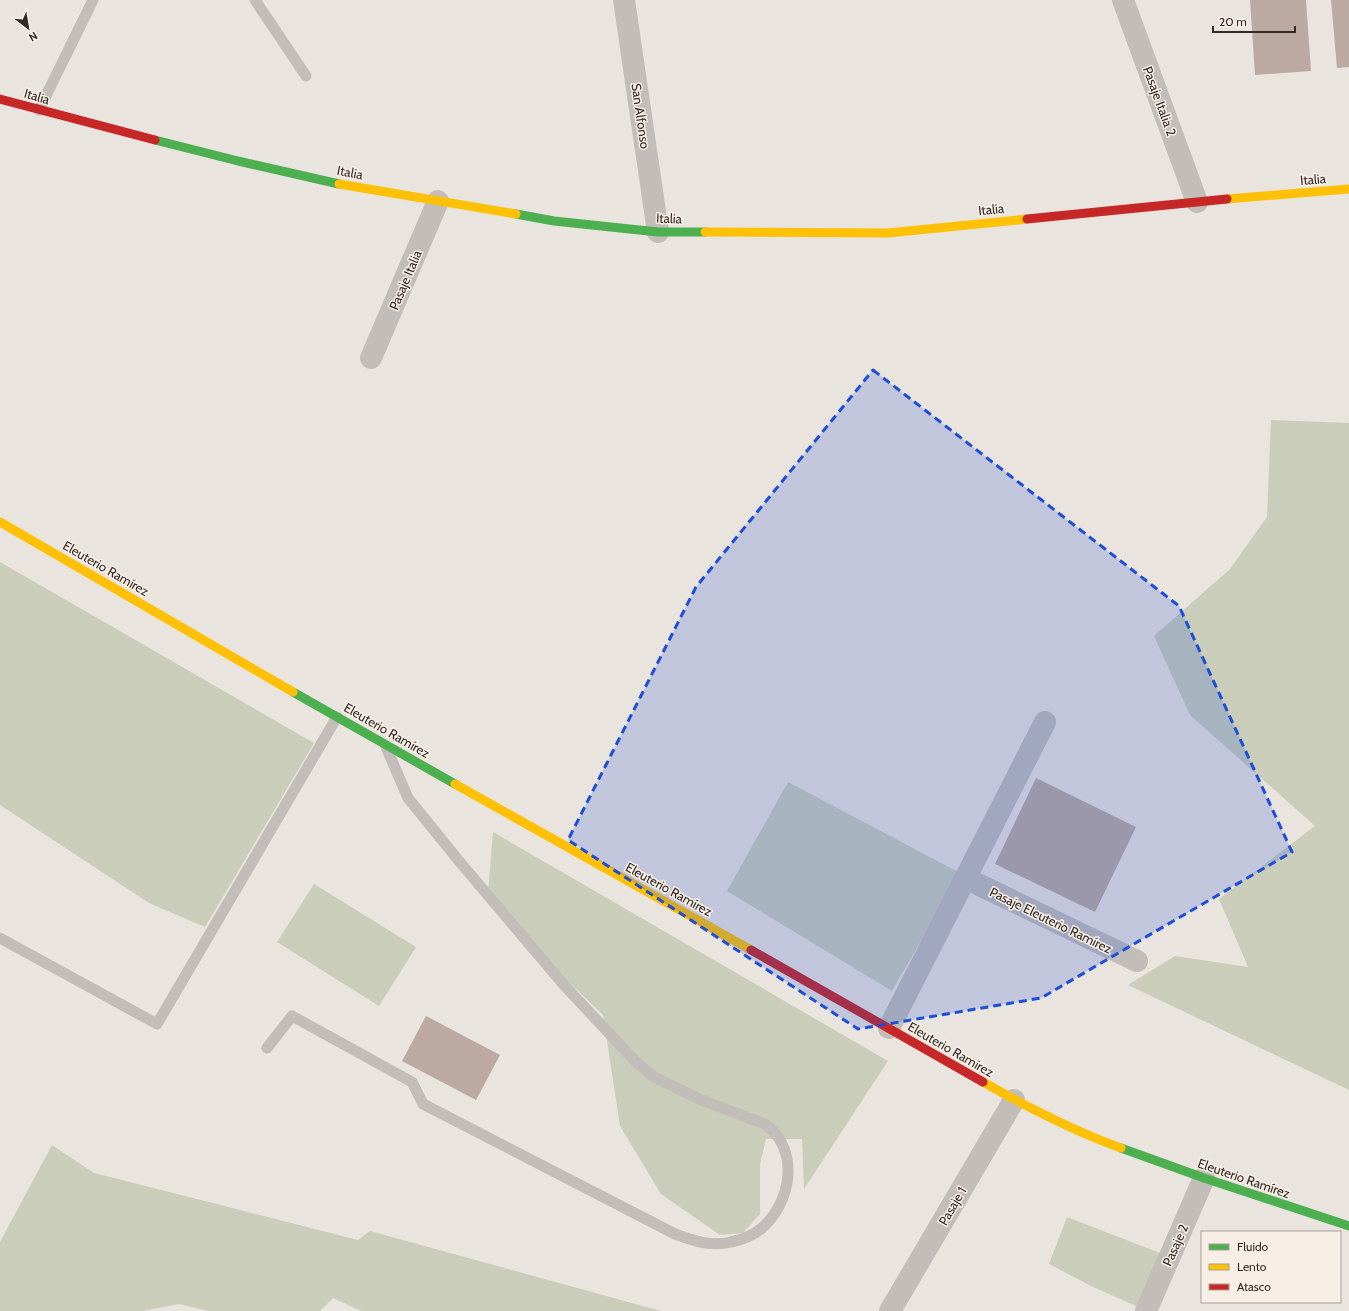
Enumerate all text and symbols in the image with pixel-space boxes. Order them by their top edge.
north arrow [8,8,48,48]
scale bar [1213,8,1295,34]
text: 20 m [1219,14,1247,29]
text: N [26,29,40,45]
street label: Pasaje Italia 2 [1139,64,1180,139]
street label: San Alfonso [628,82,654,150]
street label: Italia [22,85,52,107]
street label: Italia [336,162,365,182]
street label: Italia [1299,170,1327,188]
street label: Italia [977,200,1005,218]
street label: Italia [656,210,683,226]
street label: Pasaje Italia [385,247,426,313]
street label: Eleuterio Ramírez [60,537,152,599]
street label: Eleuterio Ramírez [341,699,433,761]
street label: Eleuterio Ramírez [623,859,715,919]
street label: Pasaje Eleuterio Ramírez [987,883,1115,957]
street label: Eleuterio Ramírez [905,1018,997,1080]
street label: Eleuterio Ramírez [1196,1155,1292,1201]
street label: Pasaje 1 [935,1184,970,1229]
street label: Pasaje 2 [1159,1221,1192,1269]
legend [1201,1231,1341,1303]
text: Fluido [1237,1239,1269,1254]
text: Lento [1237,1259,1267,1274]
text: Atasco [1237,1279,1271,1294]

